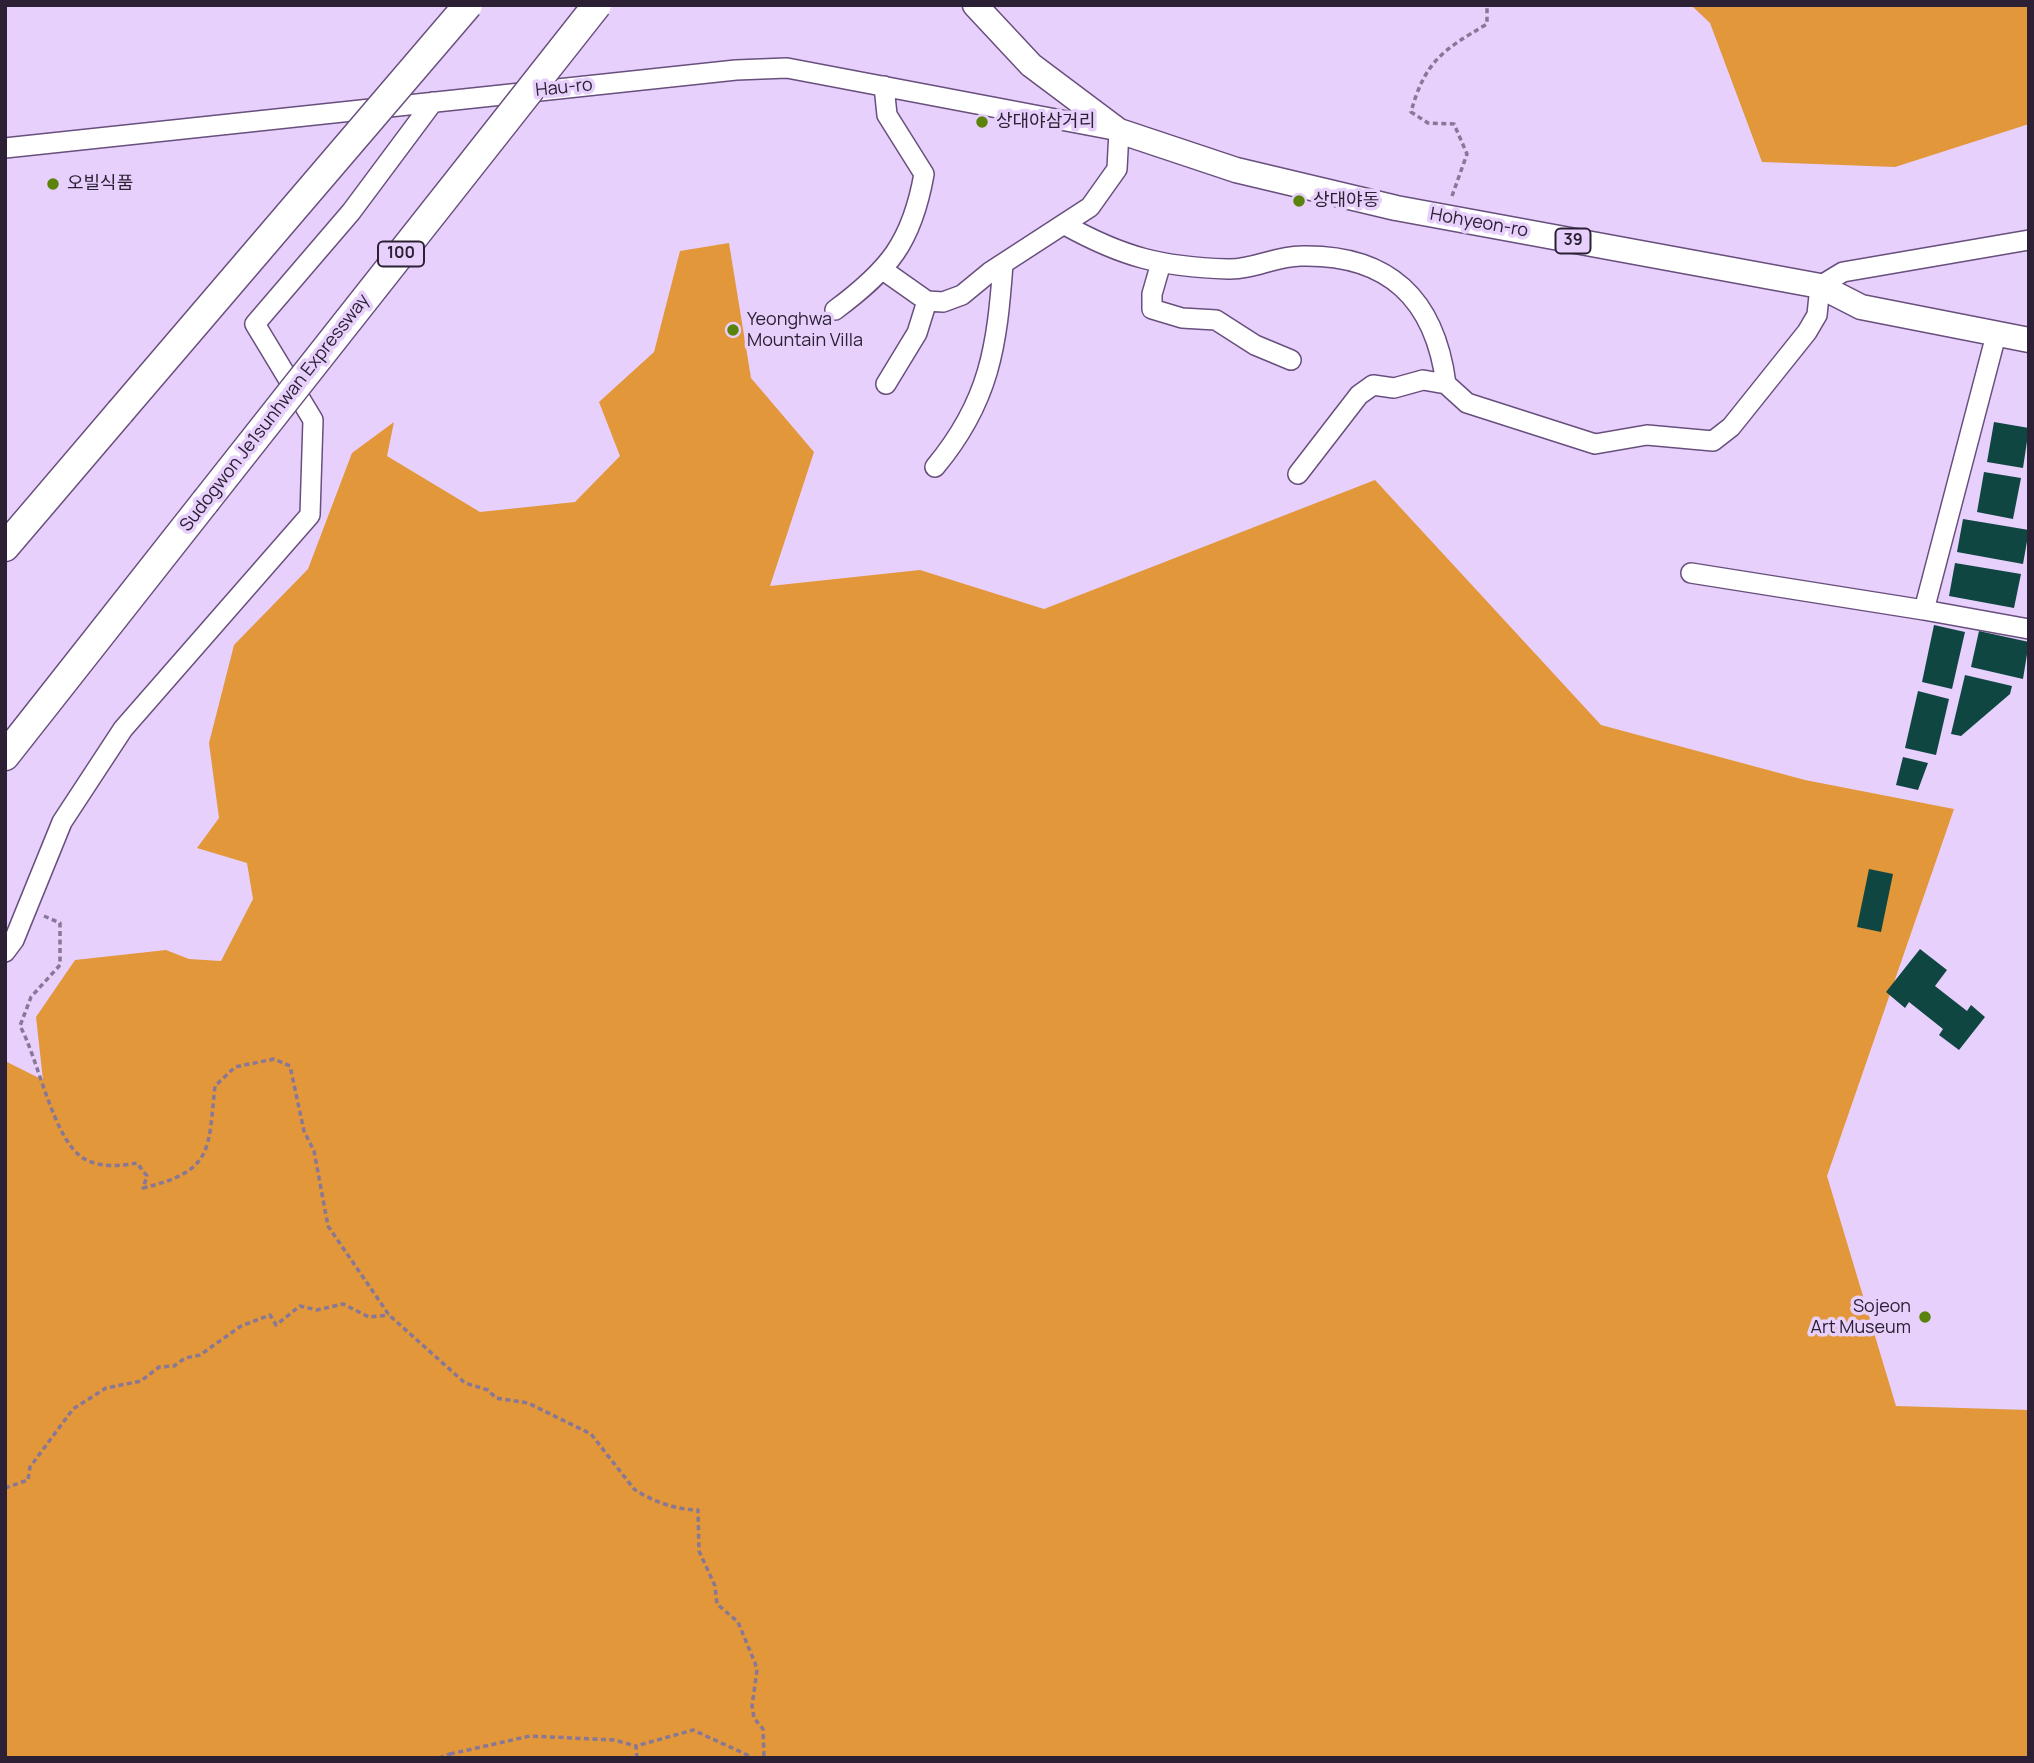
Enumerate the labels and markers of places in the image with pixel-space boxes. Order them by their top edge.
place label: 상대야삼거리 [996,111,1095,133]
marker: 상대야삼거리 [974,114,990,130]
place label: 오빌식품 [67,173,133,195]
marker: 오빌식품 [45,176,61,192]
place label: 상대야동 [1313,190,1379,212]
marker: 상대야동 [1291,193,1307,209]
place label: Yeonghwa Mountain Villa [747,309,863,352]
marker: Yeonghwa Mountain Villa [725,322,741,338]
place label: Sojeon Art Museum [1811,1296,1911,1338]
marker: Sojeon Art Museum [1917,1309,1933,1325]

